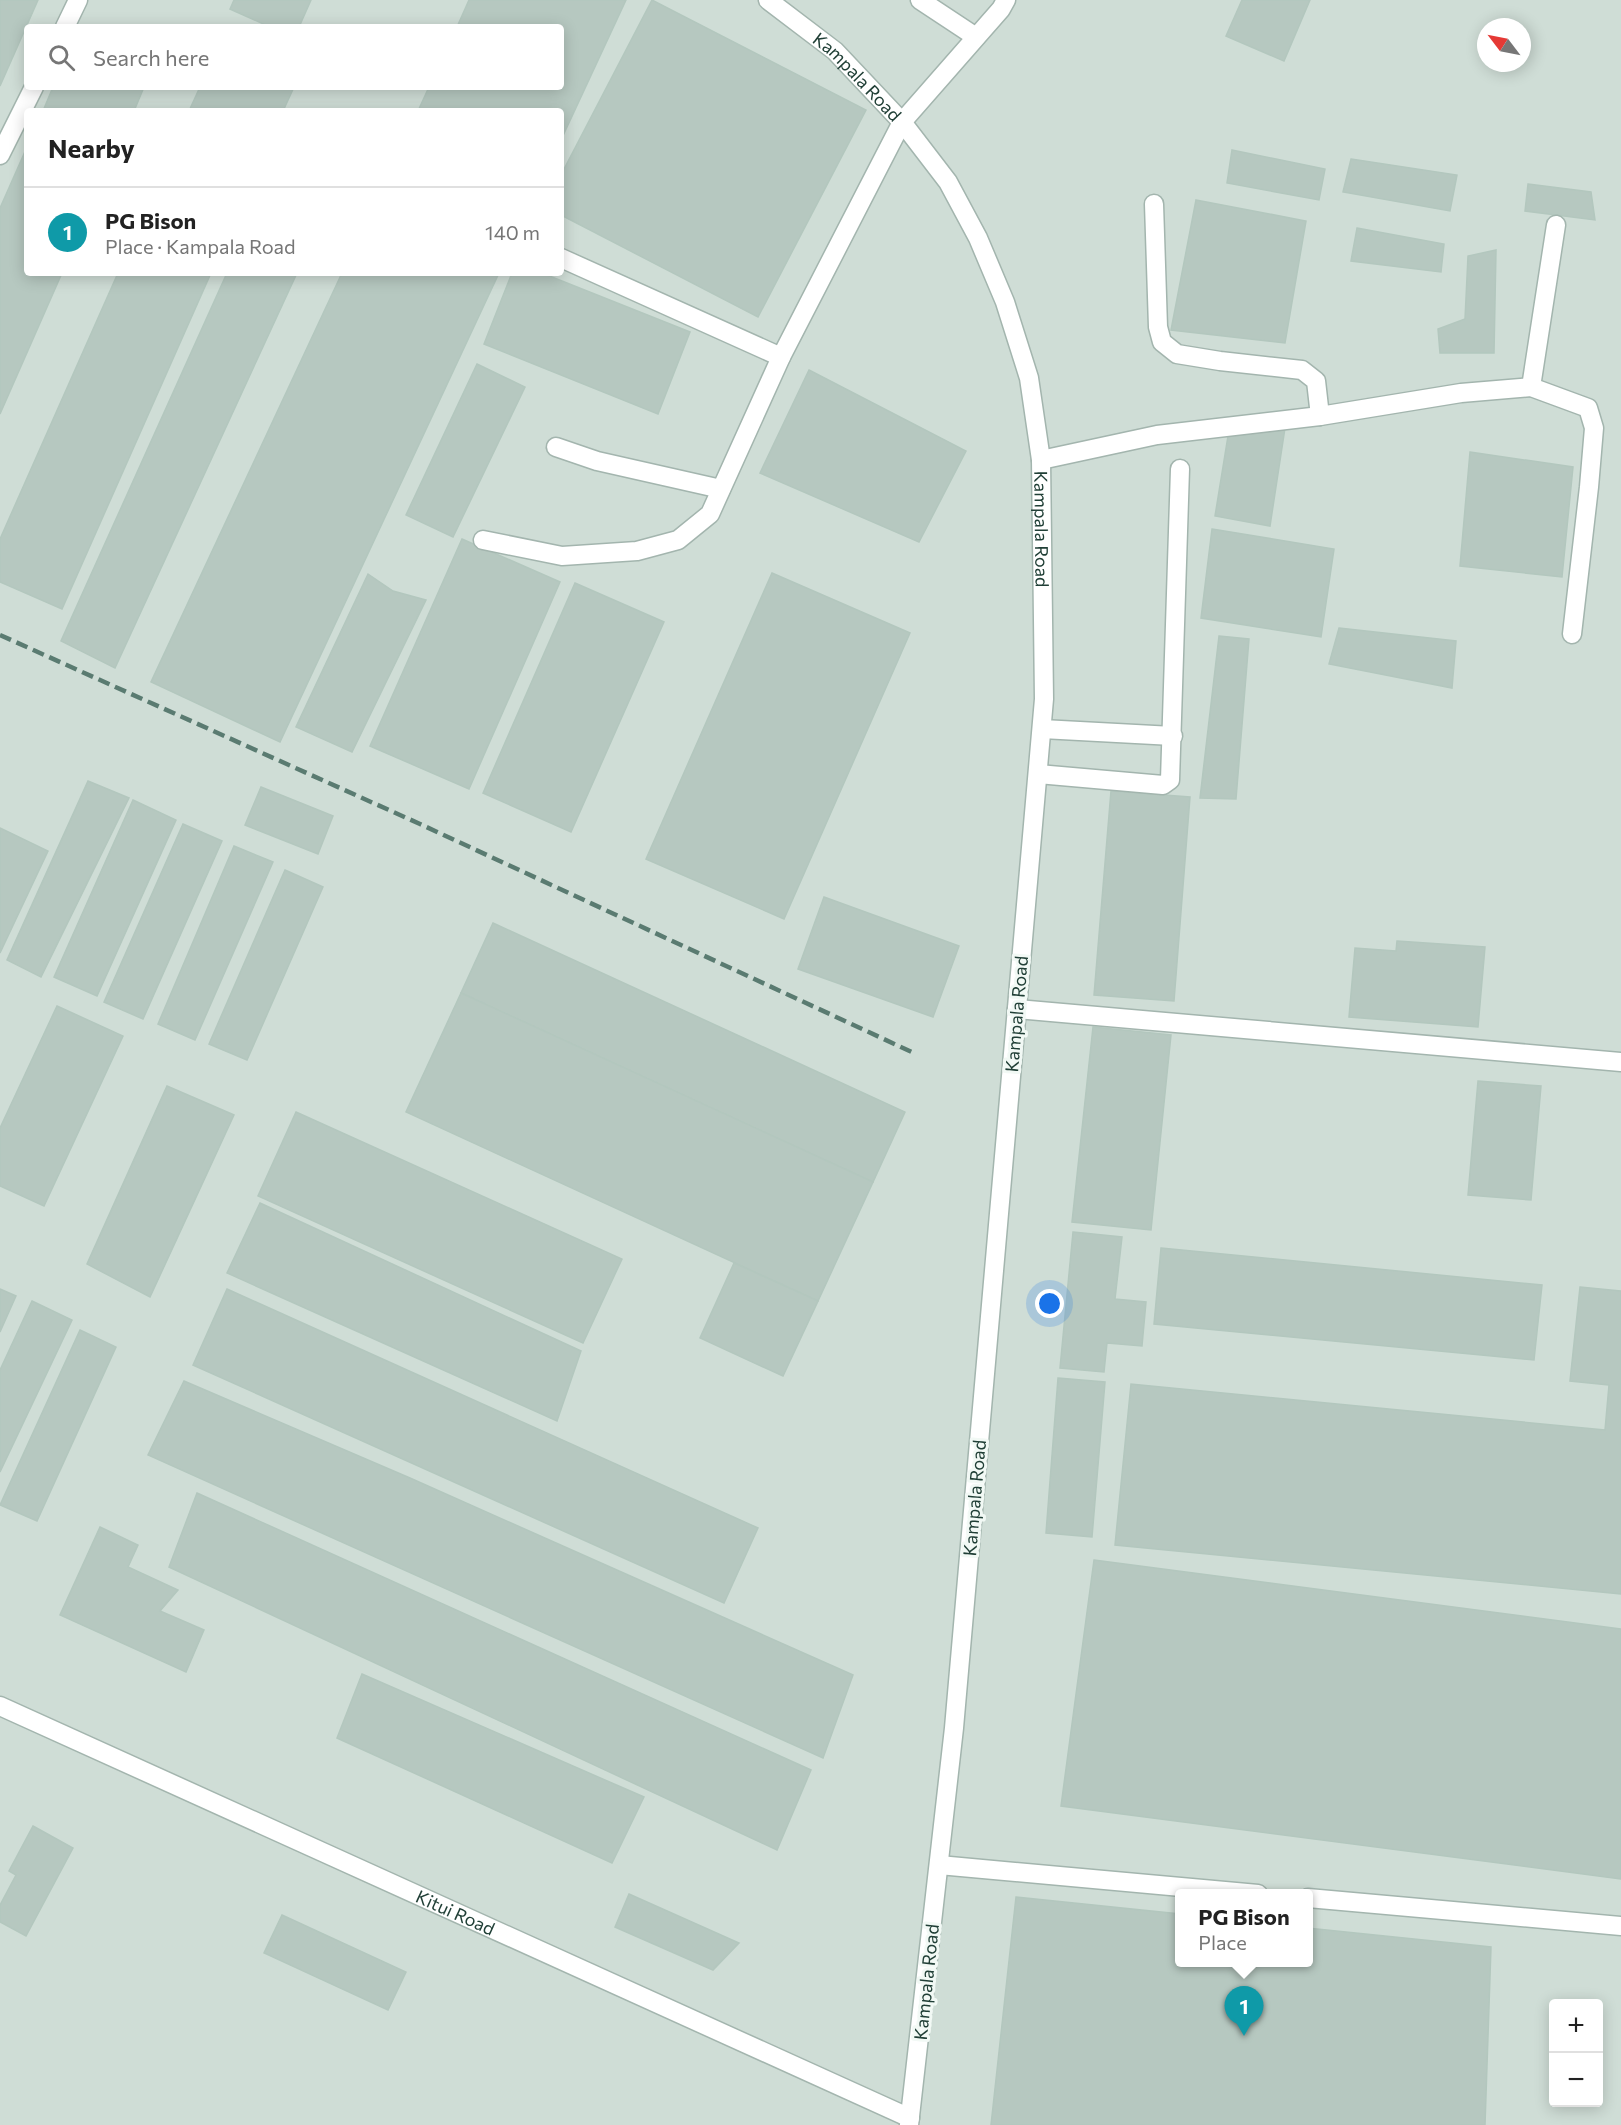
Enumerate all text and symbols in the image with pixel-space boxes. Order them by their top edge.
north arrow [1477,18,1531,72]
search box [24,24,564,90]
street label: Kampala Road [809,27,906,126]
icon: search [45,41,78,74]
text: Search here [93,44,209,71]
text: Nearby [48,132,135,163]
text: PG Bison [105,207,196,234]
text: 1 [63,220,72,244]
text: 140 m [485,220,540,244]
text: Place · Kampala Road [105,234,296,258]
street label: Kampala Road [1030,470,1054,588]
street label: Kampala Road [1000,955,1032,1073]
your location [1035,1289,1064,1318]
street label: Kampala Road [958,1439,990,1557]
street label: Kitui Road [413,1885,498,1940]
popup [1175,1889,1313,1967]
text: PG Bison [1198,1903,1290,1930]
street label: Kampala Road [909,1923,943,2041]
text: Place [1198,1930,1247,1954]
pin: 1 [1224,1986,1264,2036]
map controls [1549,1999,1603,2107]
button: + [1549,1999,1603,2053]
button: − [1549,2053,1603,2107]

